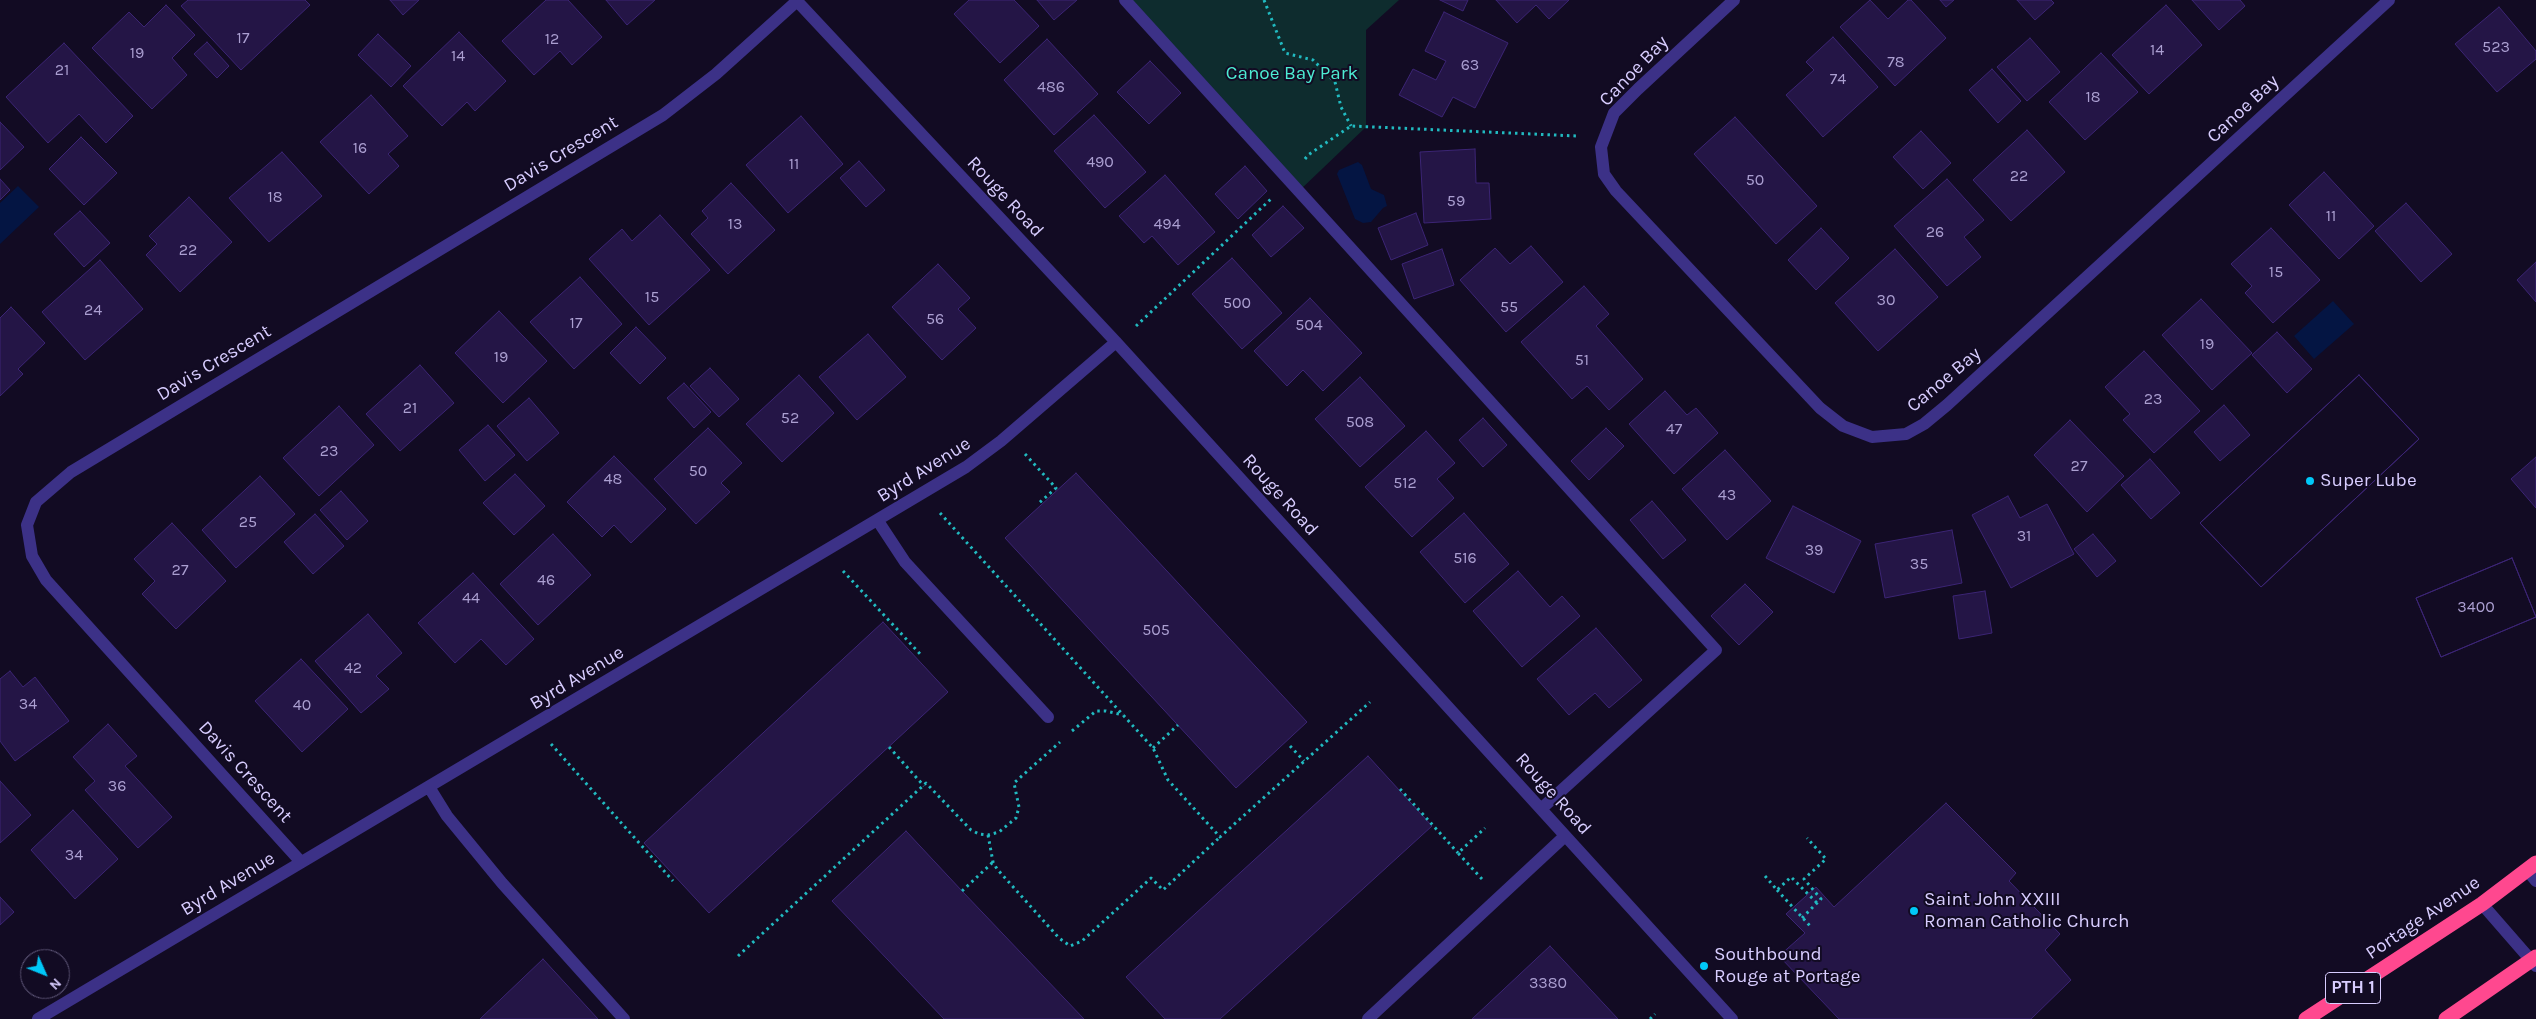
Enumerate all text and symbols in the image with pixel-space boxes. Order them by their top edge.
house number: 17 [237,28,249,48]
house number: 12 [545,29,559,49]
street label: Canoe Bay [1595,31,1673,111]
house number: 523 [2482,37,2510,57]
house number: 14 [2150,40,2164,60]
house number: 19 [130,43,144,63]
house number: 14 [451,46,465,66]
house number: 78 [1887,52,1905,72]
house number: 63 [1461,55,1479,75]
house number: 21 [55,60,69,80]
park label: Canoe Bay Park [1226,63,1358,85]
house number: 74 [1830,69,1846,89]
street label: Canoe Bay [2203,70,2283,148]
house number: 486 [1037,77,1065,97]
house number: 18 [2085,87,2101,107]
street label: Davis Crescent [500,111,622,197]
house number: 16 [353,138,367,158]
street label: Rouge Road [962,152,1048,242]
house number: 490 [1086,152,1114,172]
house number: 11 [789,154,799,174]
house number: 22 [2010,166,2028,186]
house number: 50 [1746,170,1764,190]
house number: 18 [267,187,283,207]
house number: 59 [1447,191,1465,211]
house number: 11 [2326,206,2336,226]
house number: 13 [728,214,742,234]
house number: 494 [1153,214,1181,234]
house number: 26 [1926,222,1944,242]
house number: 22 [179,240,197,260]
house number: 15 [2269,262,2283,282]
house number: 15 [645,287,659,307]
house number: 30 [1877,290,1895,310]
house number: 500 [1223,293,1251,313]
house number: 55 [1500,297,1518,317]
house number: 24 [84,300,102,320]
house number: 56 [926,309,944,329]
house number: 17 [570,313,582,333]
house number: 504 [1295,315,1323,335]
street label: Davis Crescent [153,320,275,406]
house number: 19 [2200,334,2214,354]
street label: Canoe Bay [1902,343,1986,417]
house number: 19 [494,347,508,367]
house number: 51 [1575,350,1589,370]
house number: 23 [2144,389,2162,409]
house number: 21 [403,398,417,418]
house number: 52 [781,408,799,428]
house number: 508 [1346,412,1374,432]
house number: 47 [1666,419,1682,439]
street label: Byrd Avenue [873,432,975,508]
house number: 23 [320,441,338,461]
street label: Rouge Road [1237,449,1323,541]
house number: 27 [2071,456,2087,476]
house number: 50 [689,461,707,481]
house number: 48 [604,469,622,489]
place label: Super Lube [2320,470,2417,492]
house number: 512 [1393,473,1417,493]
marker: Super Lube [2304,475,2316,487]
house number: 43 [1718,485,1736,505]
house number: 25 [239,512,257,532]
house number: 31 [2017,526,2031,546]
house number: 39 [1805,540,1823,560]
house number: 516 [1453,548,1477,568]
house number: 35 [1910,554,1928,574]
house number: 27 [172,560,188,580]
house number: 46 [537,570,555,590]
house number: 44 [462,588,480,608]
house number: 3400 [2457,597,2495,617]
house number: 505 [1142,620,1170,640]
street label: Byrd Avenue [526,641,628,715]
house number: 42 [344,658,362,678]
house number: 34 [19,694,37,714]
house number: 40 [293,695,311,715]
street label: Davis Crescent [193,716,297,828]
street label: Rouge Road [1510,748,1596,840]
house number: 36 [108,776,126,796]
house number: 34 [65,845,83,865]
street label: Byrd Avenue [177,847,279,921]
street label: Portage Avenue [2362,871,2484,965]
place label: Saint John XXIII Roman Catholic Church [1924,889,2129,933]
marker: Saint John XXIII Roman Catholic Church [1908,905,1920,917]
place label: Southbound Rouge at Portage [1714,944,1860,988]
north arrow [20,949,70,999]
marker: Southbound Rouge at Portage [1698,960,1710,972]
road number: PTH 1 [2326,972,2380,1004]
house number: 3380 [1529,973,1567,993]
text: N [46,975,65,994]

